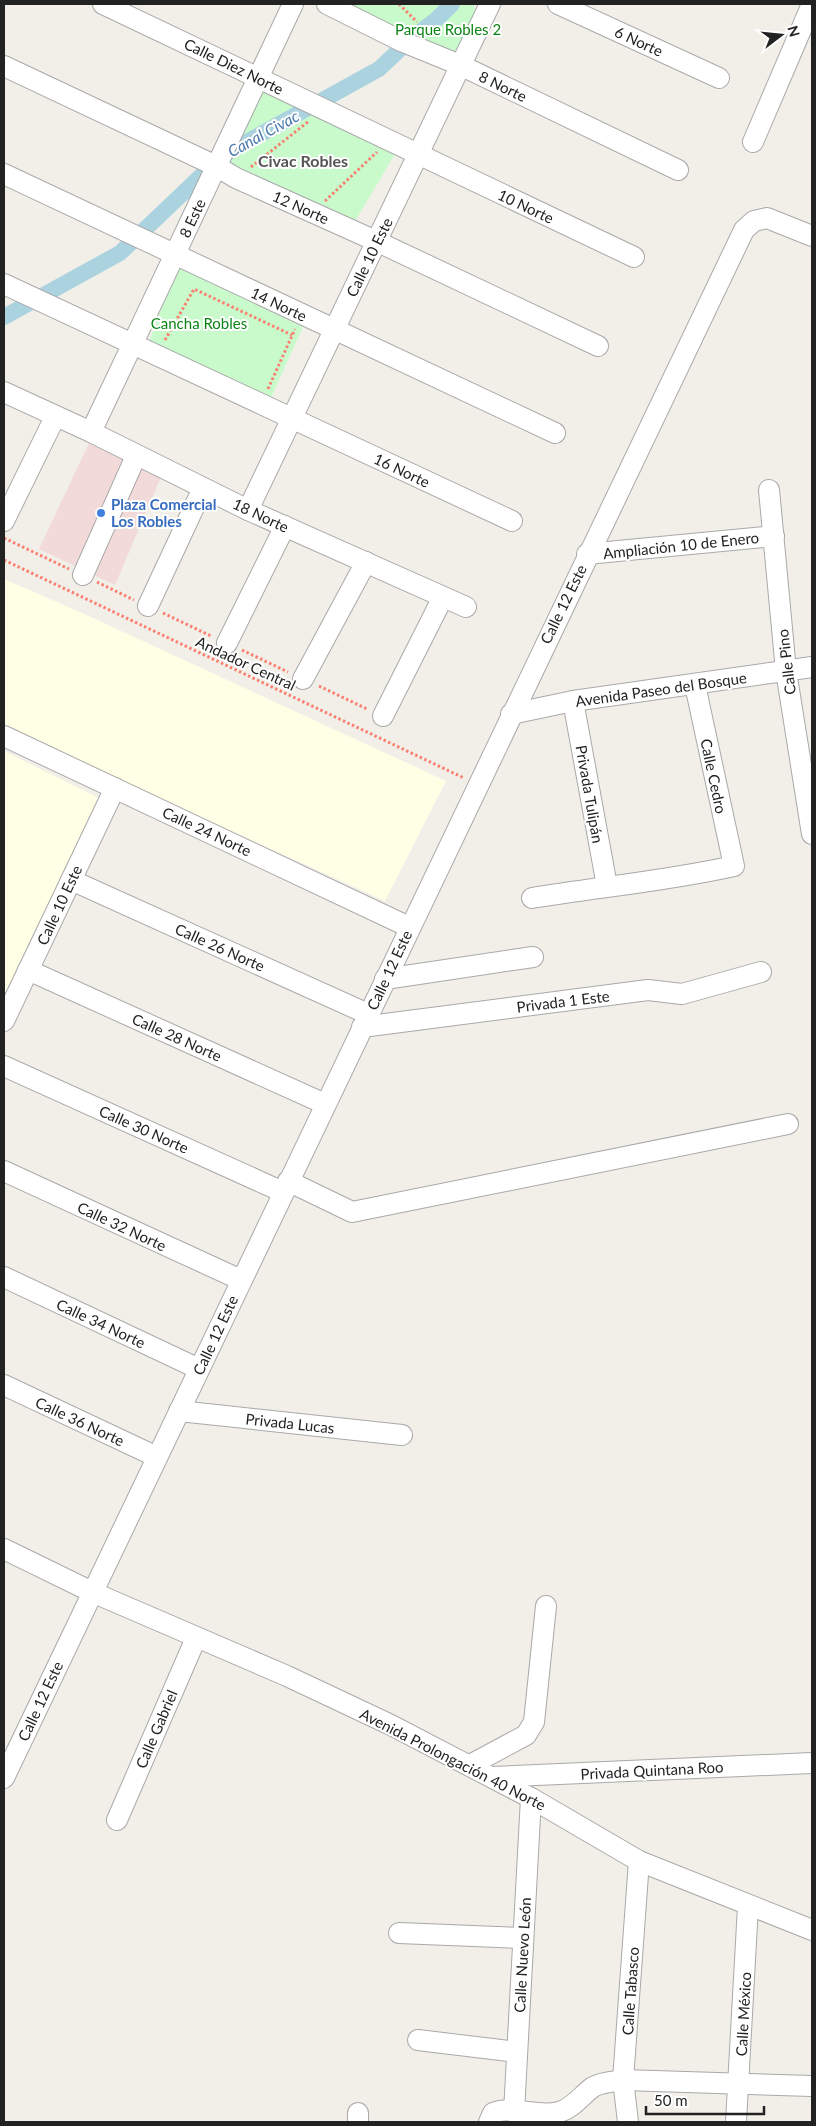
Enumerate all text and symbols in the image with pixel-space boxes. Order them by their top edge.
north arrow [756,10,806,60]
park label: Parque Robles 2 [395,20,501,38]
street label: 6 Norte [612,22,666,60]
text: N [784,24,804,39]
street label: Calle Diez Norte [181,34,287,98]
street label: 8 Norte [476,67,530,105]
water label: Canal Civac [224,106,302,160]
district label: Civac Robles [258,151,348,170]
street label: 10 Norte [495,185,557,227]
street label: 12 Norte [270,187,332,227]
street label: 8 Este [175,196,209,240]
street label: Calle 10 Este [342,214,396,300]
street label: 14 Norte [248,283,310,325]
park label: Cancha Robles [151,314,247,332]
street label: 16 Norte [371,449,433,491]
street label: 18 Norte [230,494,292,536]
place label: Plaza Comercial Los Robles [111,495,216,530]
marker: Plaza Comercial Los Robles [95,507,107,519]
street label: Ampliación 10 de Enero [602,528,760,562]
street label: Calle 12 Este [536,561,590,647]
street label: Calle Pino [773,628,799,696]
street label: Andador Central [193,632,299,694]
street label: Avenida Paseo del Bosque [574,668,748,710]
street label: Calle Cedro [697,737,731,815]
street label: Privada Tulipán [573,744,607,844]
street label: Calle 24 Norte [160,803,254,859]
street label: Calle 10 Este [33,862,85,948]
street label: Calle 26 Norte [172,919,268,975]
street label: Calle 12 Este [363,927,415,1013]
street label: Privada 1 Este [516,986,611,1016]
street label: Calle 28 Norte [129,1009,225,1065]
street label: Calle 30 Norte [96,1101,192,1157]
street label: Calle 32 Norte [75,1198,169,1254]
street label: Calle 12 Este [189,1292,241,1378]
street label: Calle 34 Norte [54,1295,148,1351]
street label: Calle 36 Norte [33,1393,127,1449]
street label: Privada Lucas [245,1409,335,1437]
street label: Calle 12 Este [14,1658,66,1744]
street label: Calle Gabriel [131,1687,181,1771]
street label: Avenida Prolongación 40 Norte [357,1704,549,1814]
street label: Privada Quintana Roo [580,1757,724,1783]
street label: Calle Nuevo León [510,1897,534,2013]
street label: Calle Tabasco [618,1946,642,2036]
street label: Calle México [732,1971,754,2057]
scale bar [646,2084,764,2116]
text: 50 m [654,2091,688,2109]

